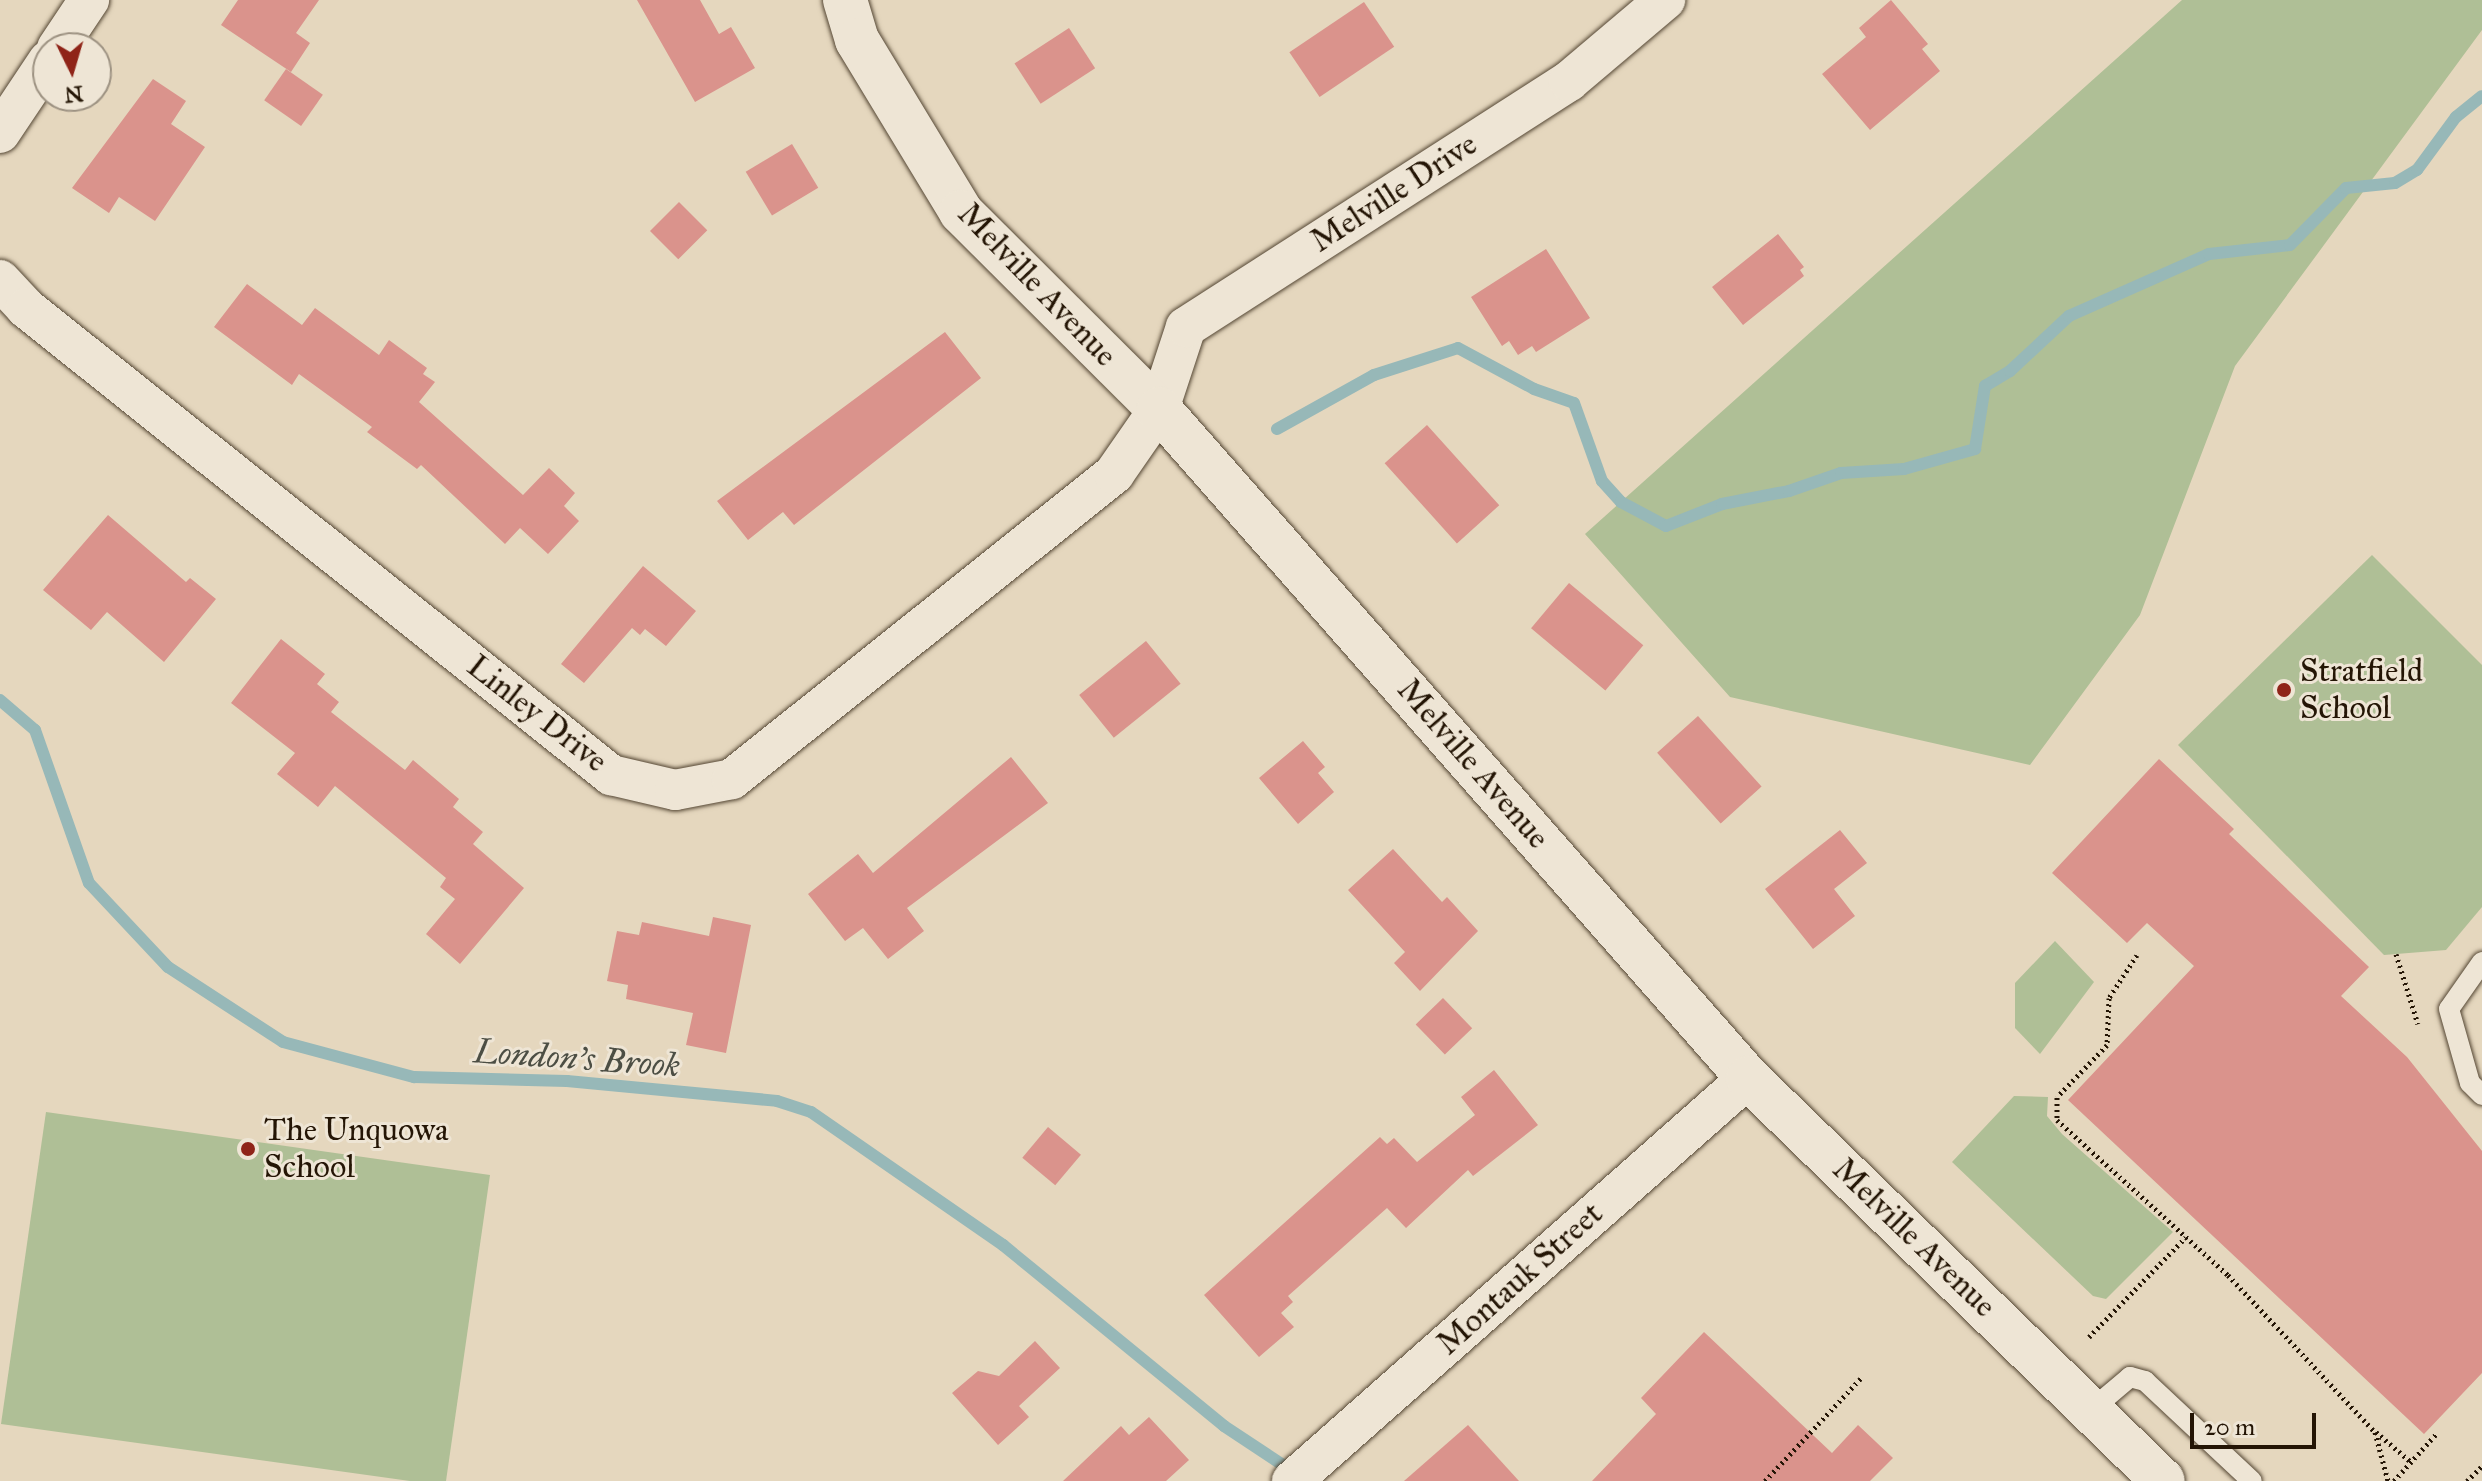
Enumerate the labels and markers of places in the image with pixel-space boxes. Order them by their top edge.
place label: Stratfield School [2300,653,2423,728]
marker: Stratfield School [2275,681,2293,699]
place label: The Unquowa School [264,1112,449,1187]
marker: The Unquowa School [239,1140,257,1158]

